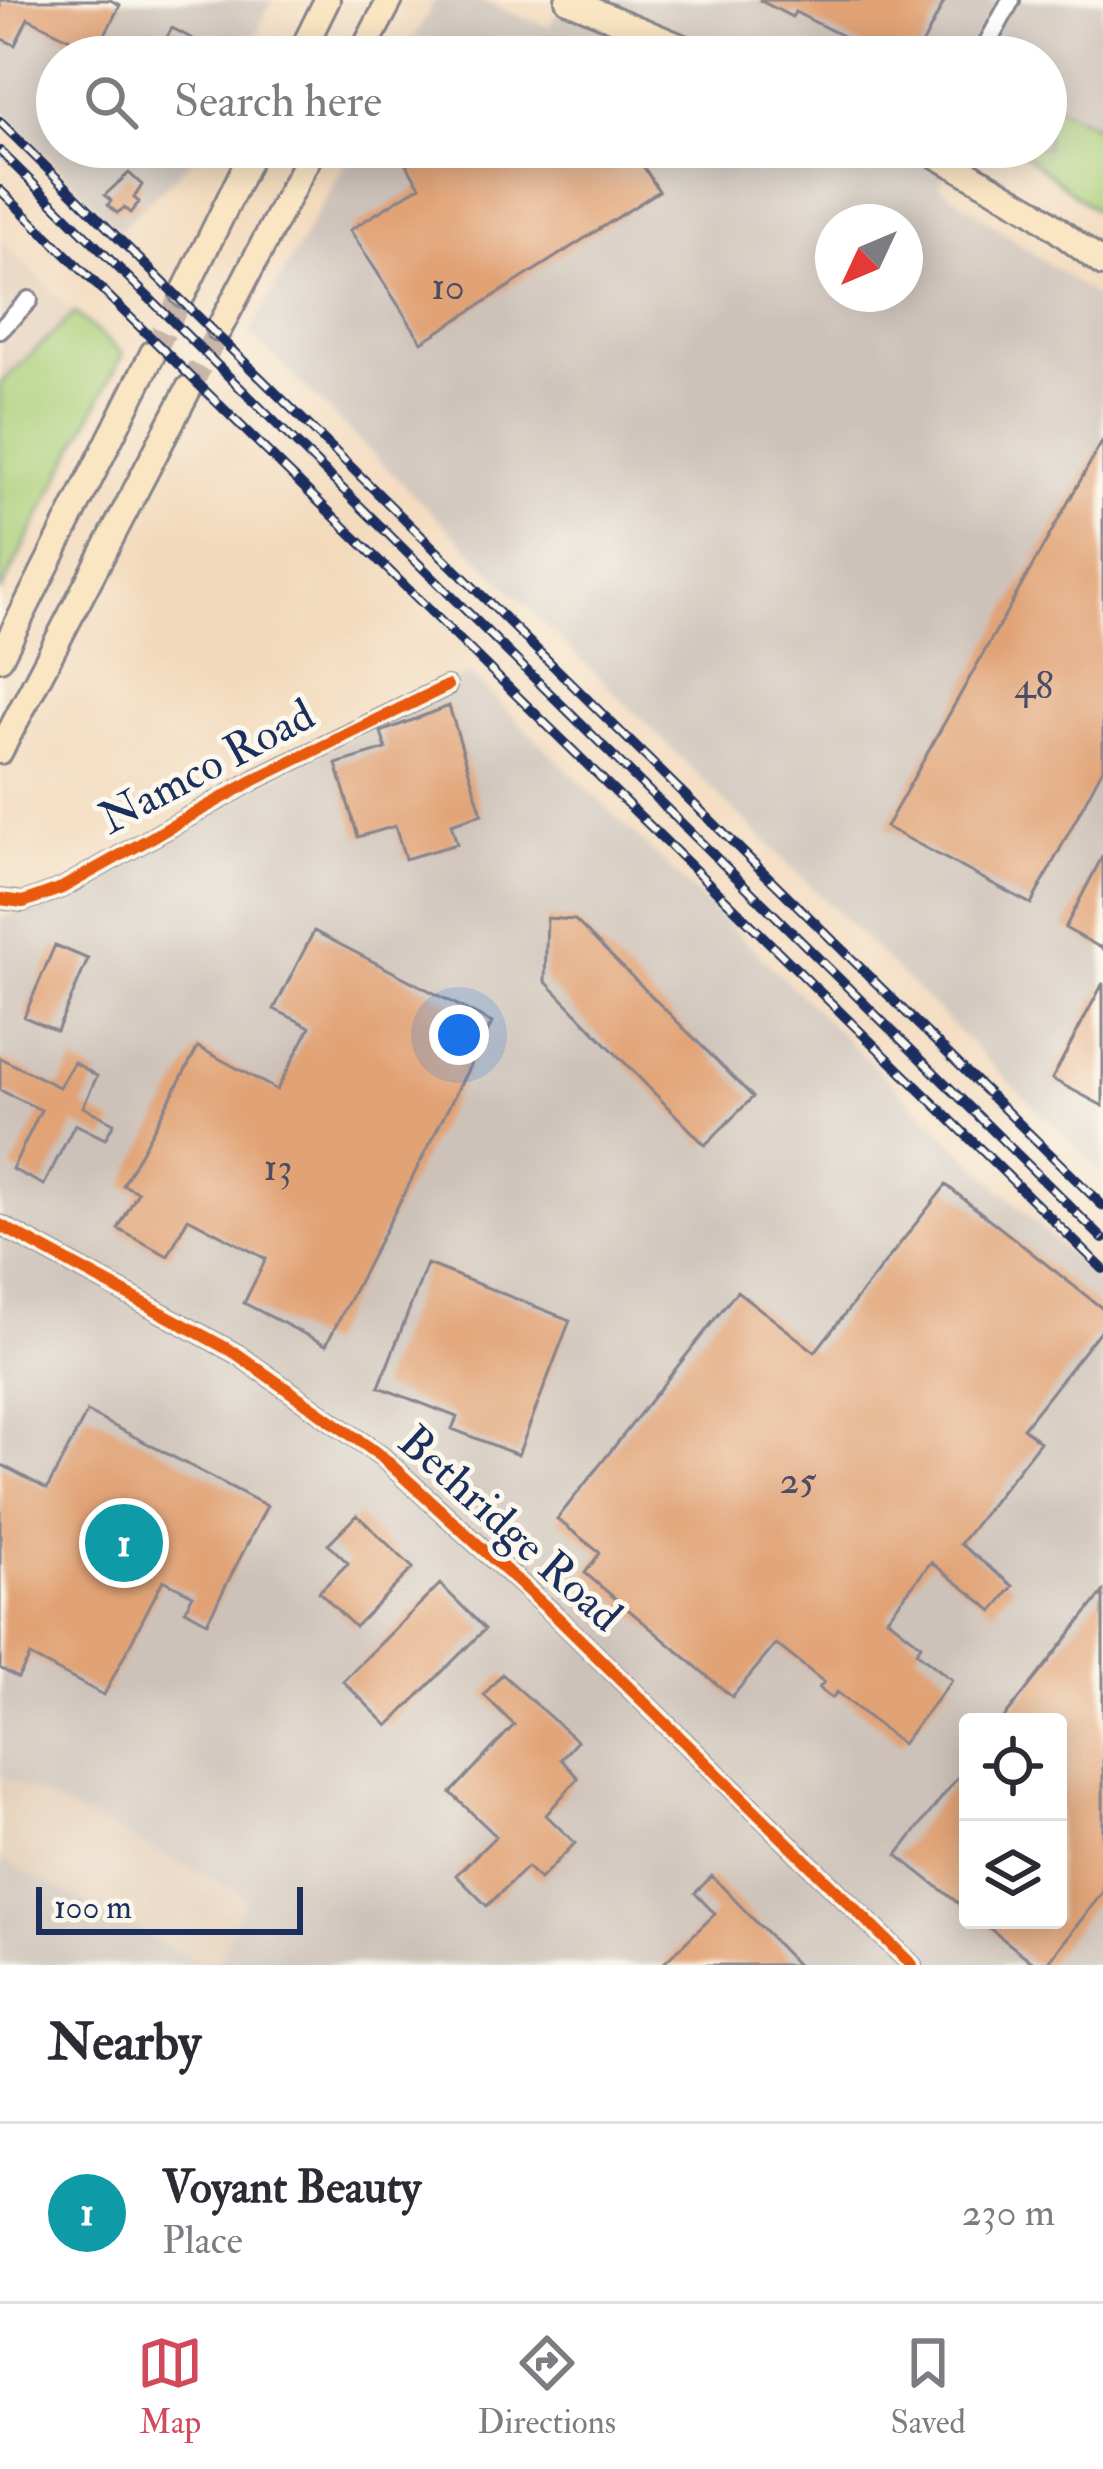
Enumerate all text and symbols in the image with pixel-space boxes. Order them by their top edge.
search box [36,36,1067,168]
icon: search [78,69,144,135]
text: Search here [174,74,382,130]
north arrow [815,204,923,312]
house number: 10 [431,262,465,311]
house number: 48 [1014,661,1054,710]
street label: Namco Road [90,687,324,847]
your location [429,1005,489,1065]
house number: 13 [264,1143,292,1192]
street label: Bethridge Road [387,1414,633,1644]
house number: 25 [780,1456,816,1505]
pin: 1 [85,1498,163,1588]
map controls [959,1713,1067,1929]
button: locate [959,1713,1067,1821]
button: layers [959,1821,1067,1929]
scale bar [36,1881,303,1934]
text: 100 m [54,1887,132,1928]
text: Nearby [48,2011,201,2075]
text: Voyant Beauty [162,2160,421,2216]
text: 1 [80,2188,94,2237]
text: 230 m [962,2188,1055,2237]
text: Place [162,2216,243,2265]
tab: Map [137,2330,203,2443]
tab: Directions [478,2330,616,2443]
tab: Saved [890,2330,966,2443]

